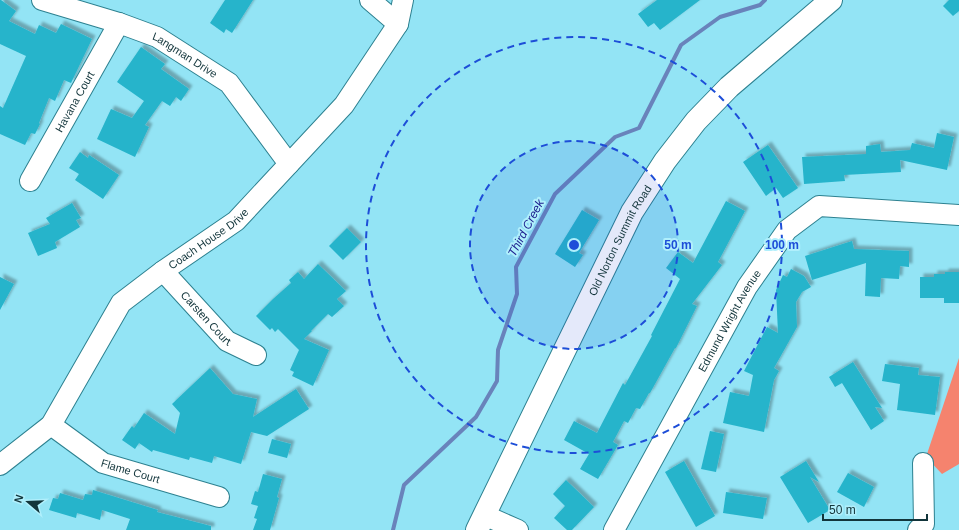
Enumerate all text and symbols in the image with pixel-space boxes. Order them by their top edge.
street label: Langman Drive [151,30,220,80]
street label: Havana Court [53,69,97,134]
street label: Old Norton Summit Road [586,183,654,298]
water label: Third Creek [505,196,547,259]
street label: Coach House Drive [166,206,251,271]
centre of rings [567,238,581,252]
text: 50 m [664,238,692,252]
text: 100 m [765,238,799,252]
street label: Edmund Wright Avenue [696,267,763,374]
street label: Carsten Court [179,289,233,348]
street label: Flame Court [100,457,161,485]
north arrow [8,482,48,522]
text: N [12,493,26,504]
scale bar [823,496,927,522]
text: 50 m [829,503,856,517]

